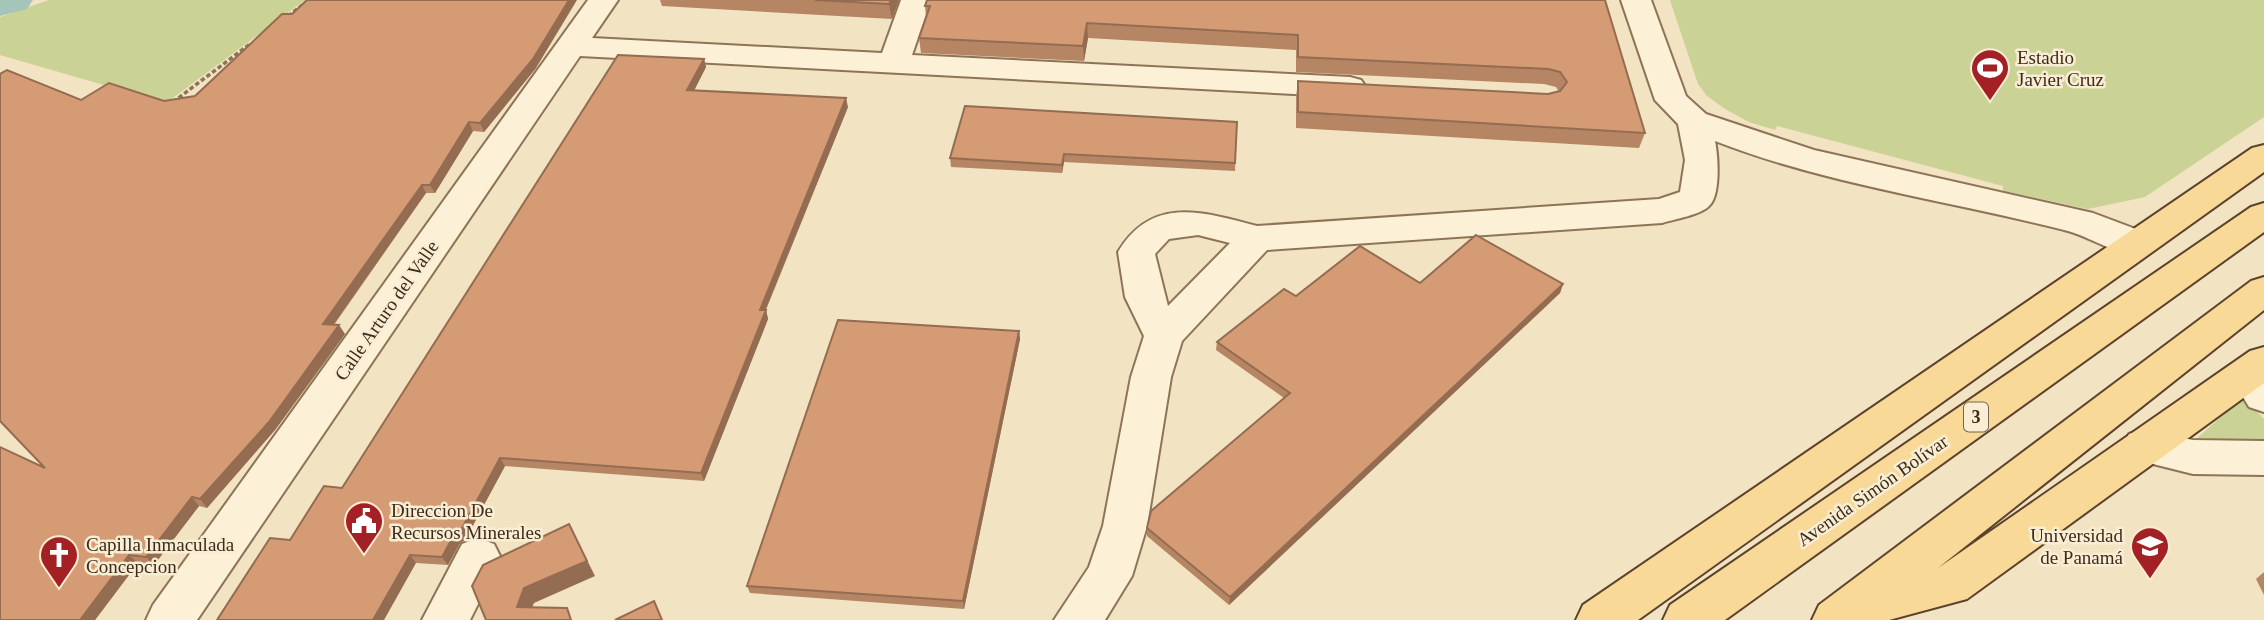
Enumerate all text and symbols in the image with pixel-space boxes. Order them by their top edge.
sports icon: Estadio Javier Cruz [1969,47,2011,102]
place label: Estadio Javier Cruz [2017,47,2104,90]
street label: Calle Arturo del Valle [330,236,443,384]
road number: 3 [1964,402,1988,432]
street label: Avenida Simón Bolívar [1793,430,1952,550]
public building icon: Direccion De Recursos Minerales [343,500,385,555]
place label: Direccion De Recursos Minerales [391,500,541,543]
place label: Universidad de Panamá [2030,525,2124,568]
school or university icon: Universidad de Panamá [2129,525,2171,580]
church icon: Capilla Inmaculada Concepcion [38,534,80,589]
place label: Capilla Inmaculada Concepcion [86,534,235,577]

